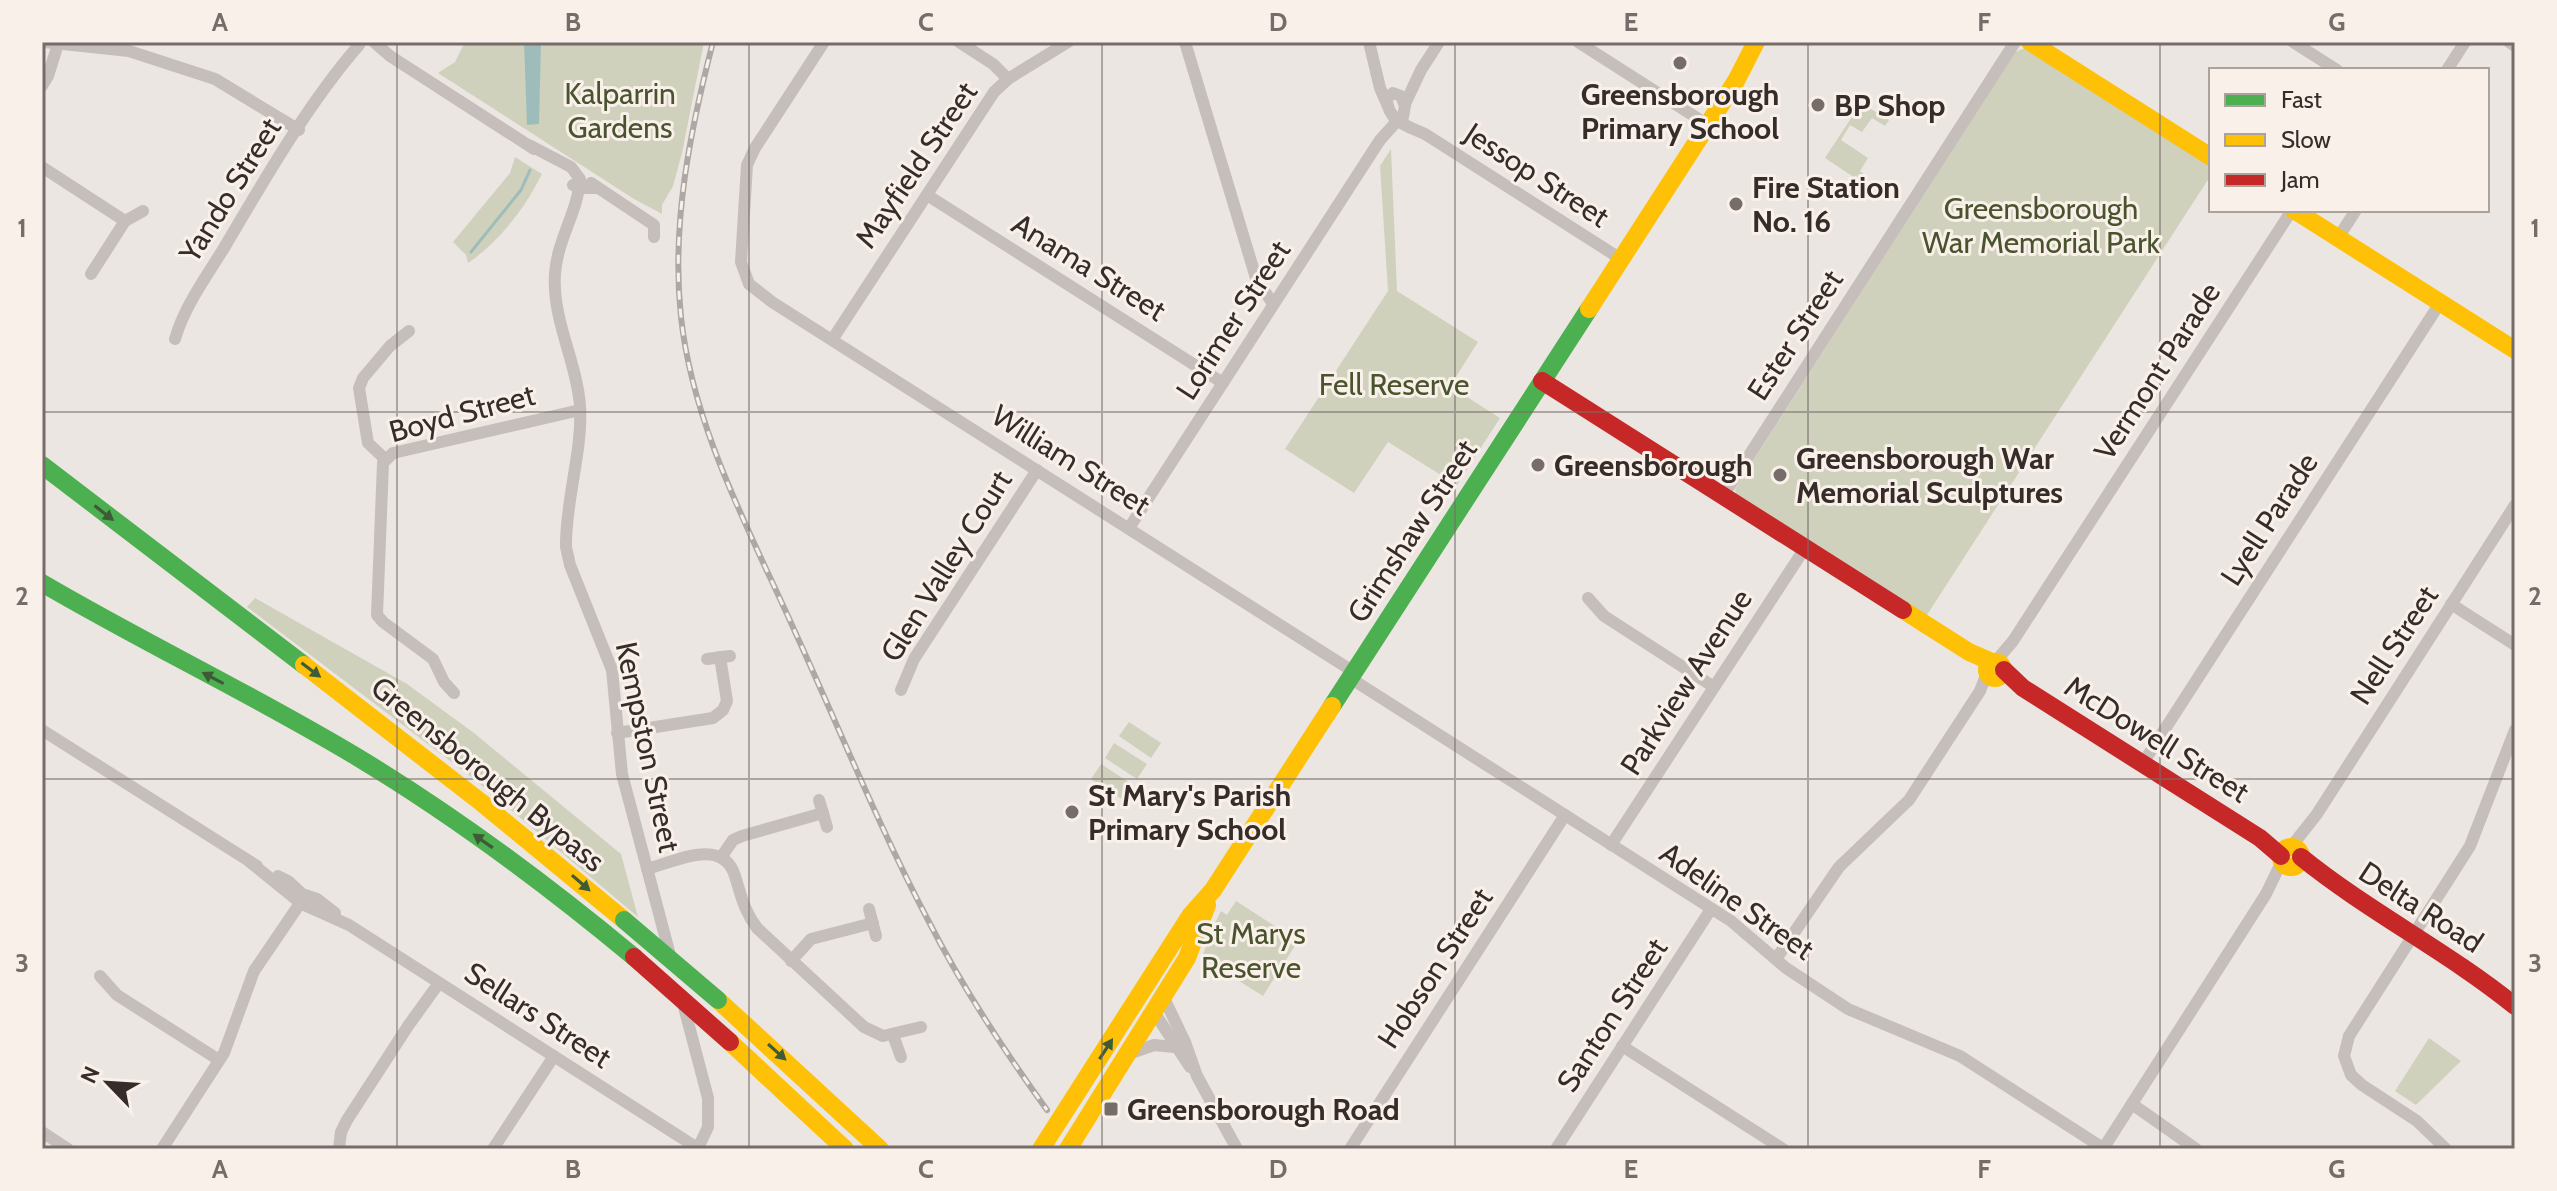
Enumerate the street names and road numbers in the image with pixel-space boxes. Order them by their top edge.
street label: Mayfield Street [847,75,985,255]
street label: Yando Street [171,111,289,270]
street label: Jessop Street [1457,114,1616,235]
street label: Anama Street [1005,205,1173,329]
street label: Lorimer Street [1168,234,1298,406]
street label: Ester Street [1739,263,1851,407]
street label: Vermont Parade [2086,275,2228,467]
street label: Boyd Street [385,376,539,450]
street label: William Street [985,397,1157,523]
street label: Grimshaw Street [1339,433,1485,629]
street label: Lyell Parade [2212,446,2326,592]
street label: Glen Valley Court [872,464,1020,668]
street label: Nell Street [2342,579,2446,711]
street label: Parkview Avenue [1612,582,1760,782]
street label: Kempston Street [608,639,688,855]
street label: Greensborough Bypass [364,668,612,880]
street label: McDowell Street [2058,668,2256,810]
street label: Adeline Street [1653,834,1821,968]
street label: Delta Road [2352,853,2490,961]
street label: Hobson Street [1370,881,1500,1055]
street label: Santon Street [1549,931,1675,1099]
street label: Sellars Street [458,954,618,1076]

